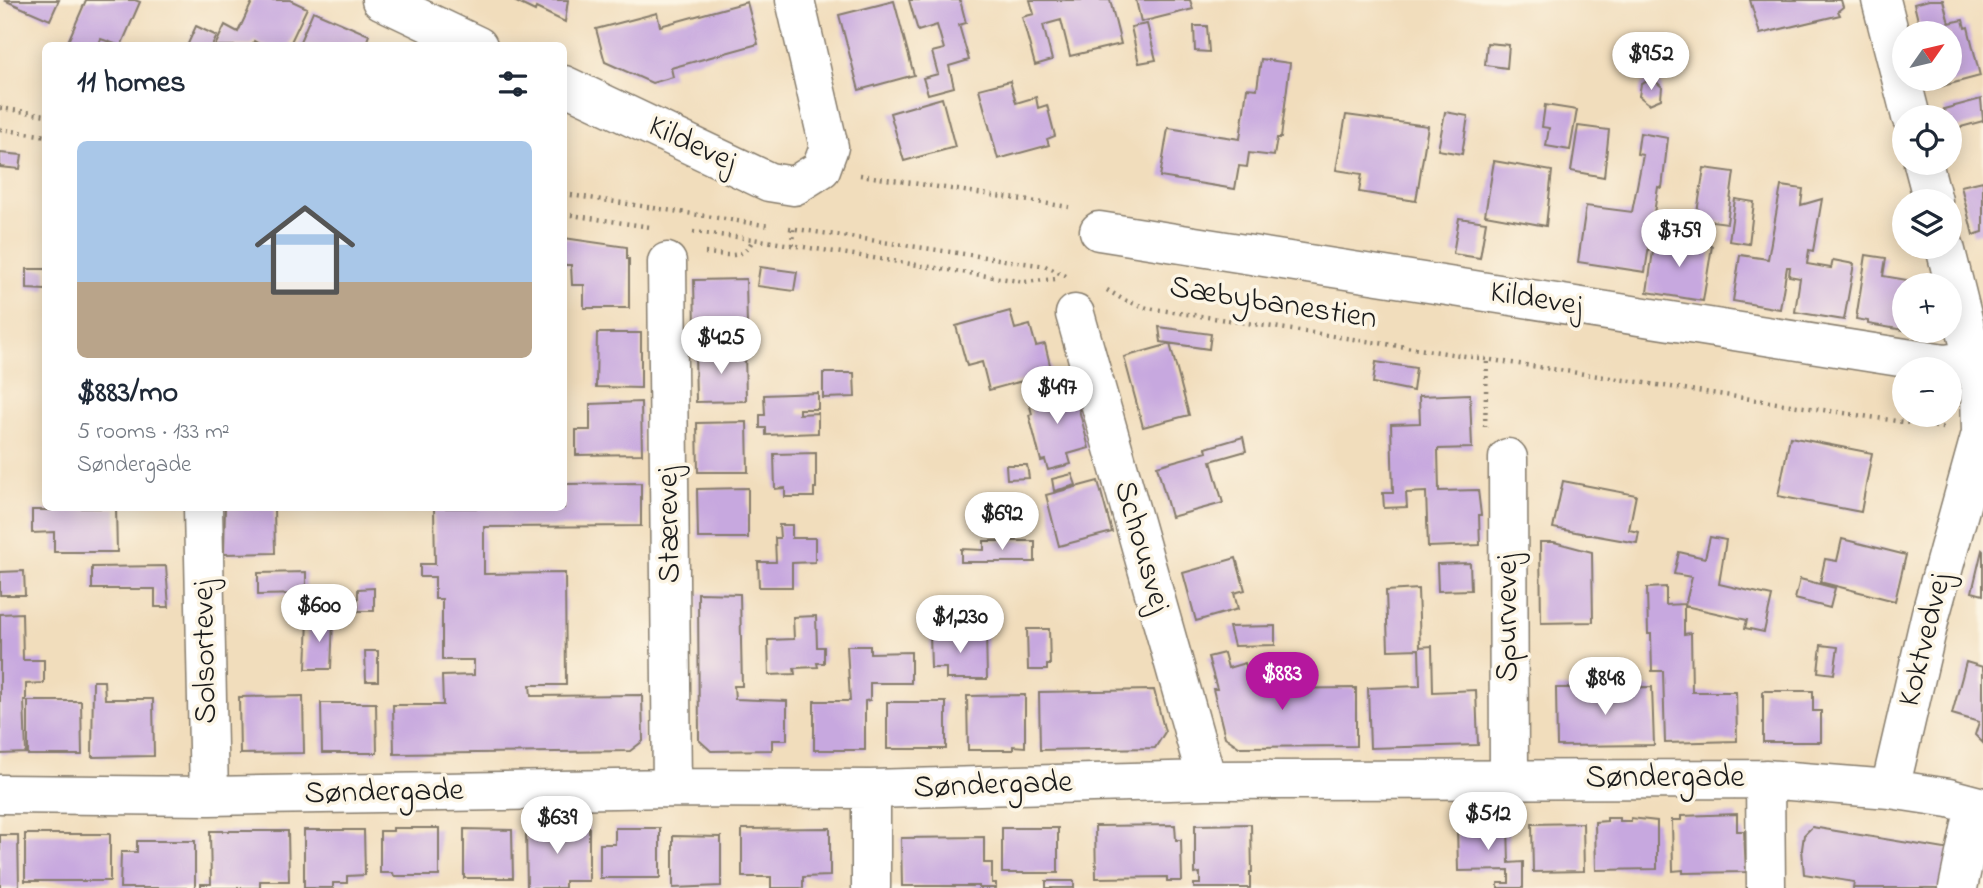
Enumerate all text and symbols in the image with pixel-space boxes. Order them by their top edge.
north arrow [1892,21,1962,91]
map controls [1892,21,1962,427]
pin: $952 [1610,32,1692,92]
text: $952 [1628,38,1674,71]
text: 11 homes [77,62,185,106]
icon: filters [494,65,532,103]
street label: Kildevej [640,104,745,186]
button: locate [1892,105,1962,175]
icon: home [242,187,368,313]
button: layers [1892,189,1962,259]
pin: $759 [1638,210,1720,269]
text: $759 [1657,215,1701,248]
street label: Sæbybanestien [1166,264,1380,344]
street label: Kildevej [1486,270,1586,331]
button: + [1892,273,1962,343]
pin: $425 [680,316,762,376]
text: $425 [697,322,745,355]
button: − [1892,357,1962,427]
pin: $497 [1016,366,1098,426]
text: $883/mo [77,372,178,416]
text: $497 [1037,372,1077,405]
text: 5 rooms · 133 m² [77,416,230,449]
text: Søndergade [77,449,191,482]
street label: Stærevej [645,466,695,584]
street label: Schousvej [1100,476,1182,619]
pin: $692 [961,492,1043,552]
text: $692 [981,498,1023,531]
street label: Spurvevej [1485,554,1532,682]
street label: Koktvedvej [1887,568,1965,711]
street label: Solsortevej [181,579,231,724]
pin: $600 [278,584,360,644]
text: $600 [297,590,341,623]
pin: $1,230 [903,596,1017,655]
text: $1,230 [932,601,988,634]
pin: $883 [1241,652,1323,712]
text: $883 [1262,658,1302,691]
pin: $848 [1564,658,1646,717]
text: $848 [1585,663,1625,696]
street label: Søndergade [1585,755,1745,802]
street label: Søndergade [913,760,1074,812]
street label: Søndergade [304,768,465,818]
pin: $512 [1447,792,1529,852]
pin: $639 [516,796,598,856]
text: $512 [1465,798,1511,831]
text: $639 [537,802,577,835]

